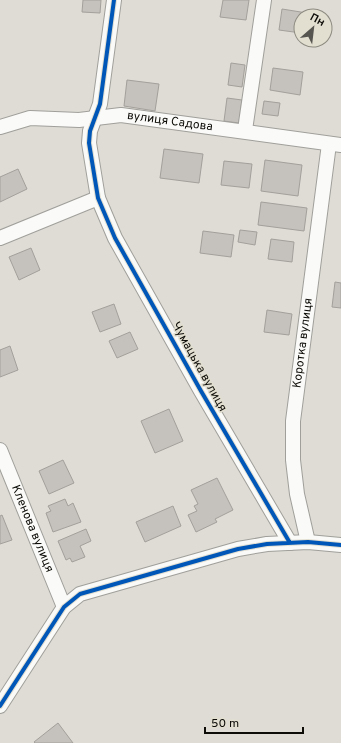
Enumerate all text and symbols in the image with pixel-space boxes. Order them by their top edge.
north arrow [293,8,333,48]
text: Пн [307,10,327,30]
street label: вулиця Садова [126,108,214,135]
street label: Коротка вулиця [289,297,317,389]
street label: Чумацька вулиця [168,319,230,415]
street label: Кленова вулиця [7,483,57,575]
scale bar [205,709,303,735]
text: 50 m [211,716,239,732]

